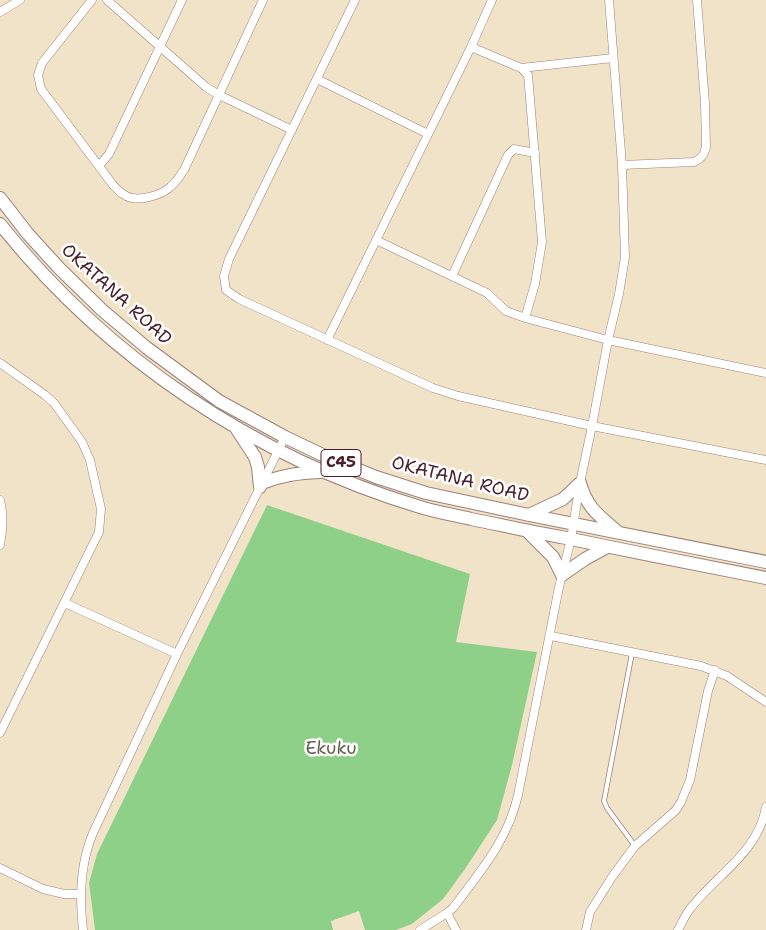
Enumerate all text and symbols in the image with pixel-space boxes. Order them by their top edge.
street label: OKATANA ROAD [56,240,176,350]
road number: C45 [321,449,361,476]
street label: OKATANA ROAD [389,452,531,508]
park label: Ekuku [305,738,357,760]

